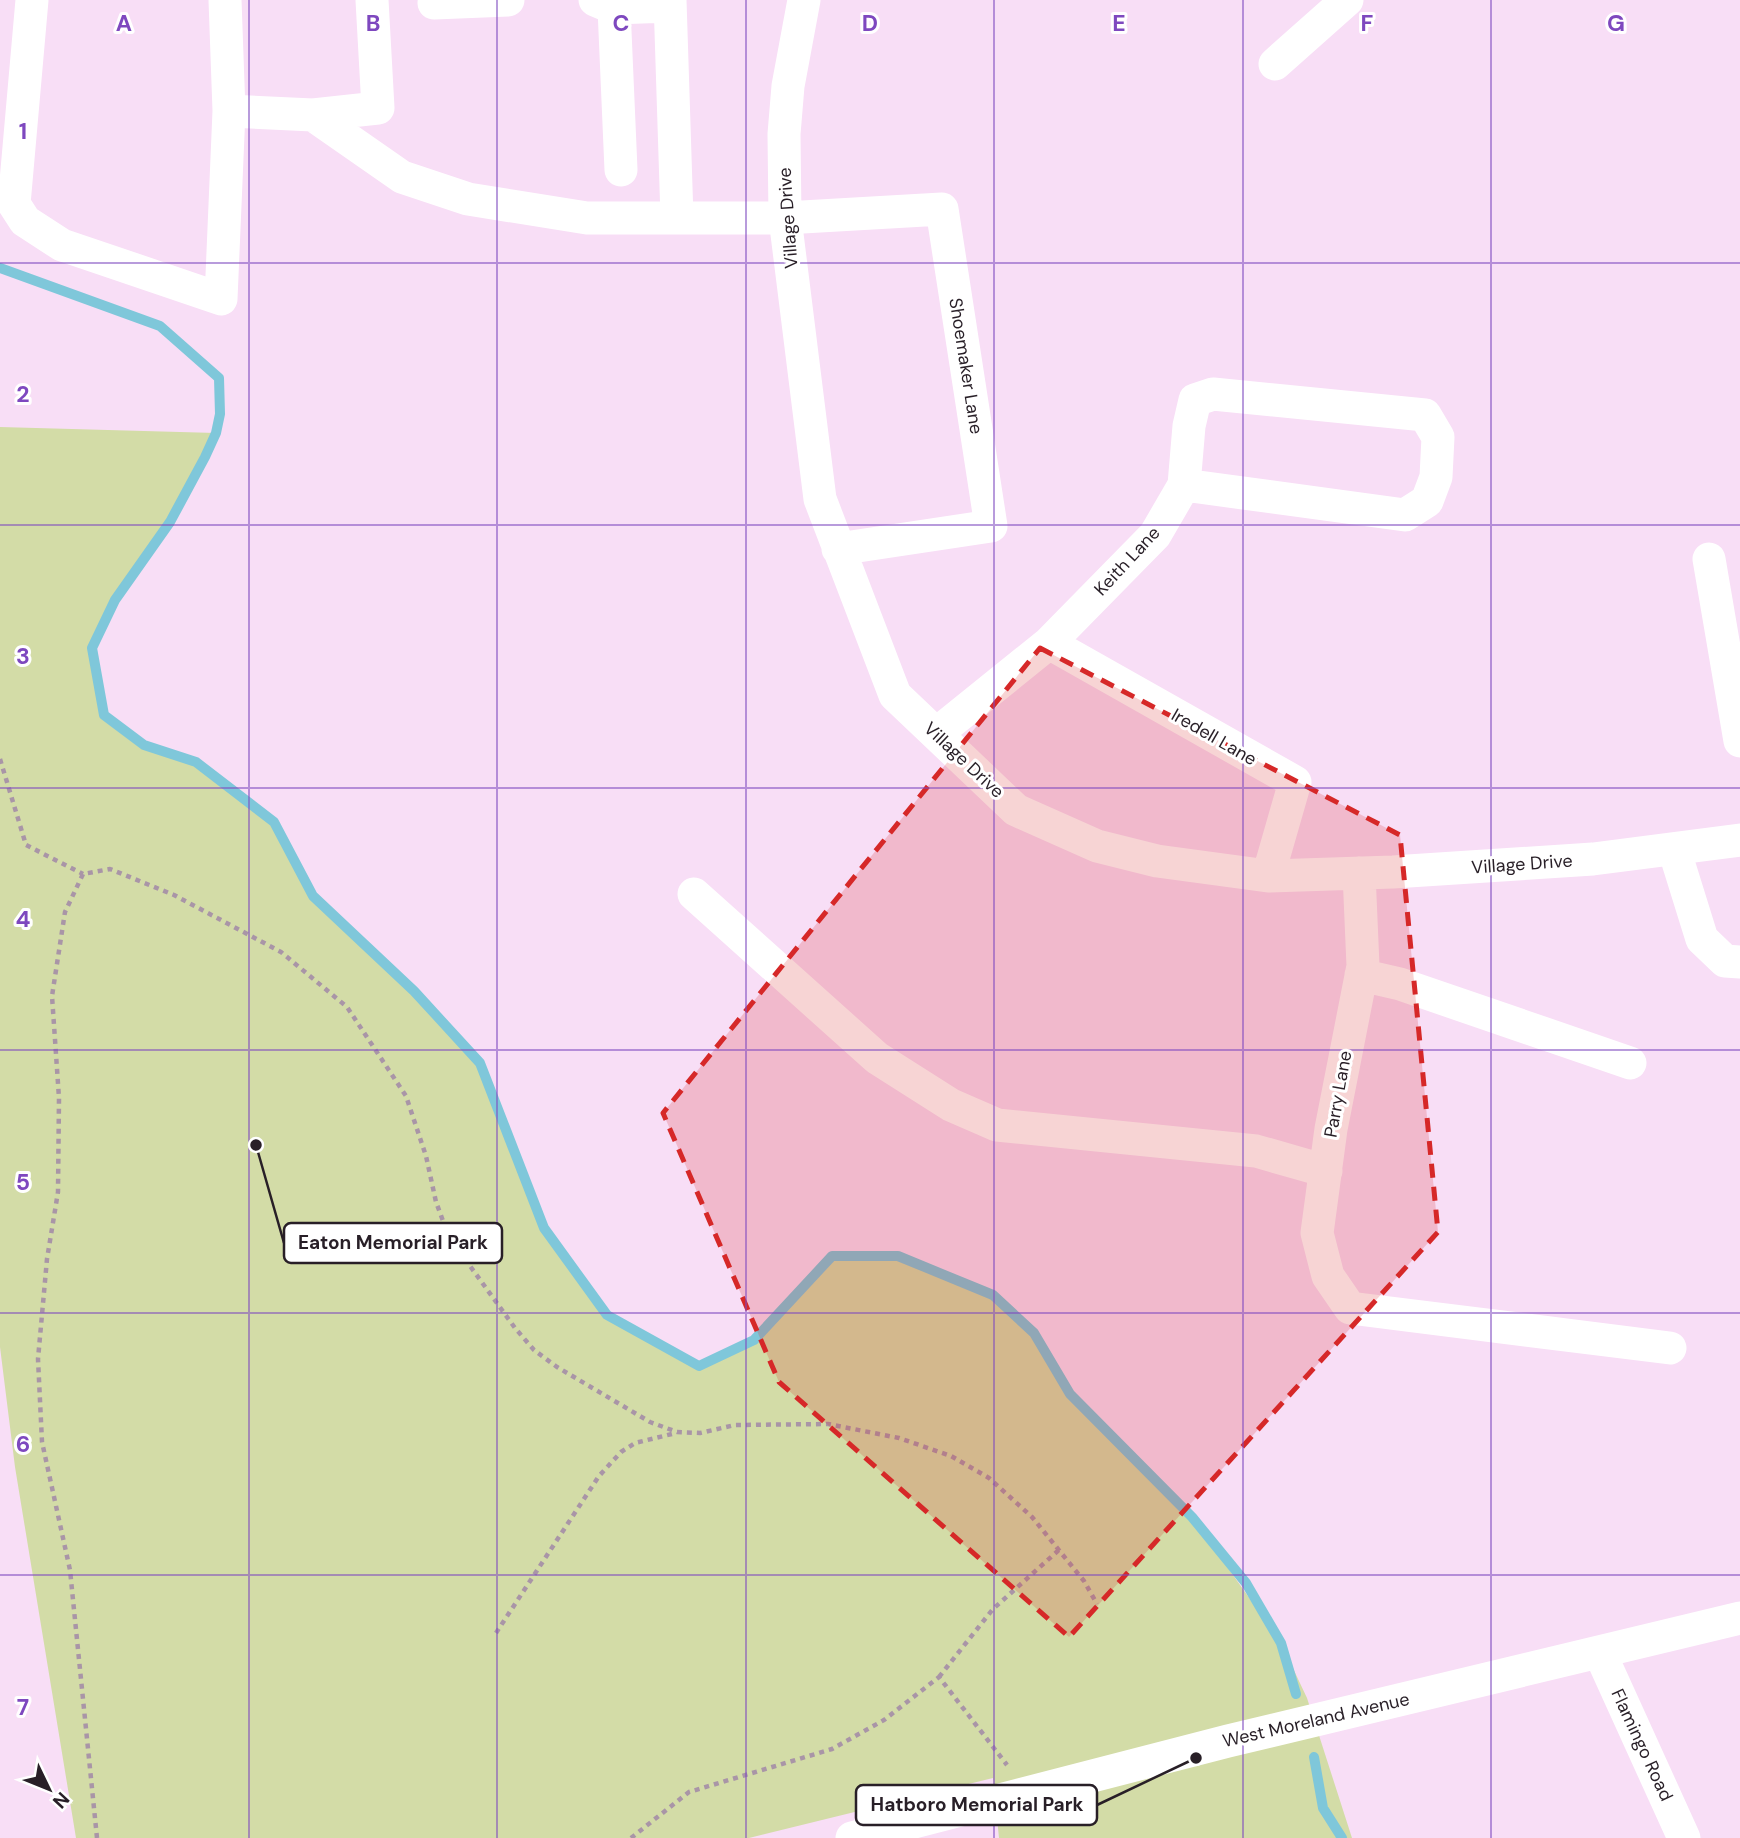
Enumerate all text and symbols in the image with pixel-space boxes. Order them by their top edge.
text: A [116,8,132,38]
text: B [366,8,380,38]
text: C [613,8,629,38]
text: D [862,8,878,38]
text: E [1112,8,1126,38]
text: F [1361,8,1374,38]
text: G [1607,8,1625,38]
text: 1 [19,116,27,146]
street label: Village Drive [772,167,804,269]
street label: Shoemaker Lane [943,296,989,436]
text: 2 [16,379,30,409]
street label: Keith Lane [1089,521,1165,601]
text: 3 [16,641,30,671]
street label: Iredell Lane [1167,703,1261,771]
street label: Village Drive [919,717,1009,803]
street label: Village Drive [1471,848,1573,880]
text: 4 [16,904,31,934]
street label: Parry Lane [1319,1049,1357,1139]
text: 5 [16,1167,30,1197]
callout: Eaton Memorial Park [284,1223,502,1263]
text: Eaton Memorial Park [298,1230,488,1255]
text: 6 [16,1429,30,1459]
street label: Flamingo Road [1606,1685,1678,1805]
street label: West Moreland Avenue [1220,1687,1412,1753]
text: 7 [17,1692,29,1722]
north arrow [14,1754,84,1824]
callout: Hatboro Memorial Park [856,1785,1097,1825]
text: N [47,1787,75,1814]
text: Hatboro Memorial Park [871,1792,1083,1817]

